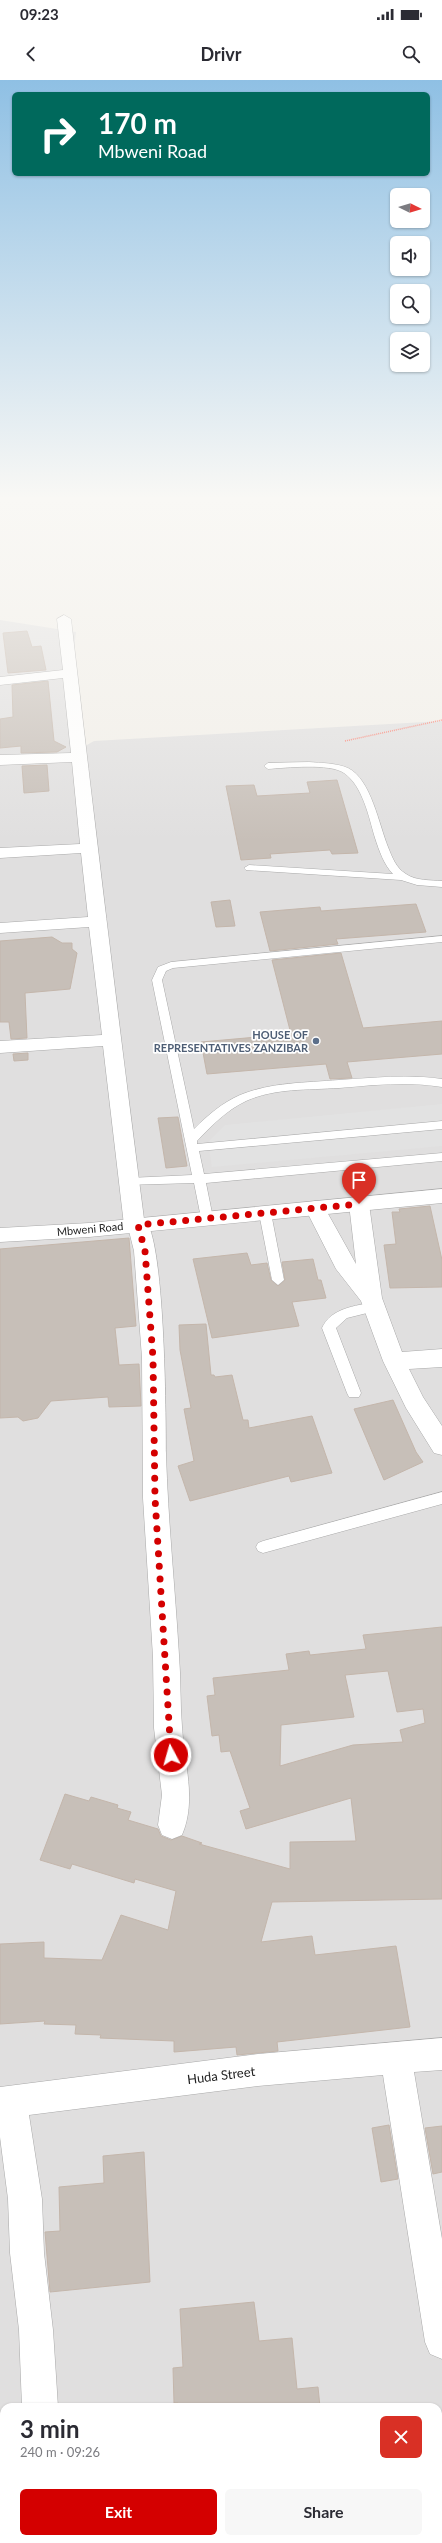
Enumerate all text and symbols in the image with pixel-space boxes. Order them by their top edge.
text: 09:23 [20,5,59,23]
icon: back [20,43,42,65]
text: Drivr [200,43,242,65]
icon: search [400,43,422,65]
text: 170 m [98,106,177,140]
icon: right [32,108,84,160]
text: Mbweni Road [98,140,207,162]
north arrow [390,188,430,228]
map controls [390,188,430,372]
button: sound [390,236,430,276]
button: search [390,284,430,324]
button: layers [390,332,430,372]
place label: HOUSE OF REPRESENTATIVES ZANZIBAR [154,1028,309,1054]
marker: HOUSE OF REPRESENTATIVES ZANZIBAR [311,1036,321,1046]
pin [342,1163,376,1204]
icon: arrive [348,1169,370,1191]
street label: Mbweni Road [56,1219,124,1238]
position arrow [150,1734,192,1776]
street label: Huda Street [186,2063,256,2087]
text: 3 min [20,2414,80,2443]
button: close [380,2416,422,2458]
text: 240 m · 09:26 [20,2444,100,2460]
button: Exit [20,2489,217,2535]
button: Share [225,2489,422,2535]

